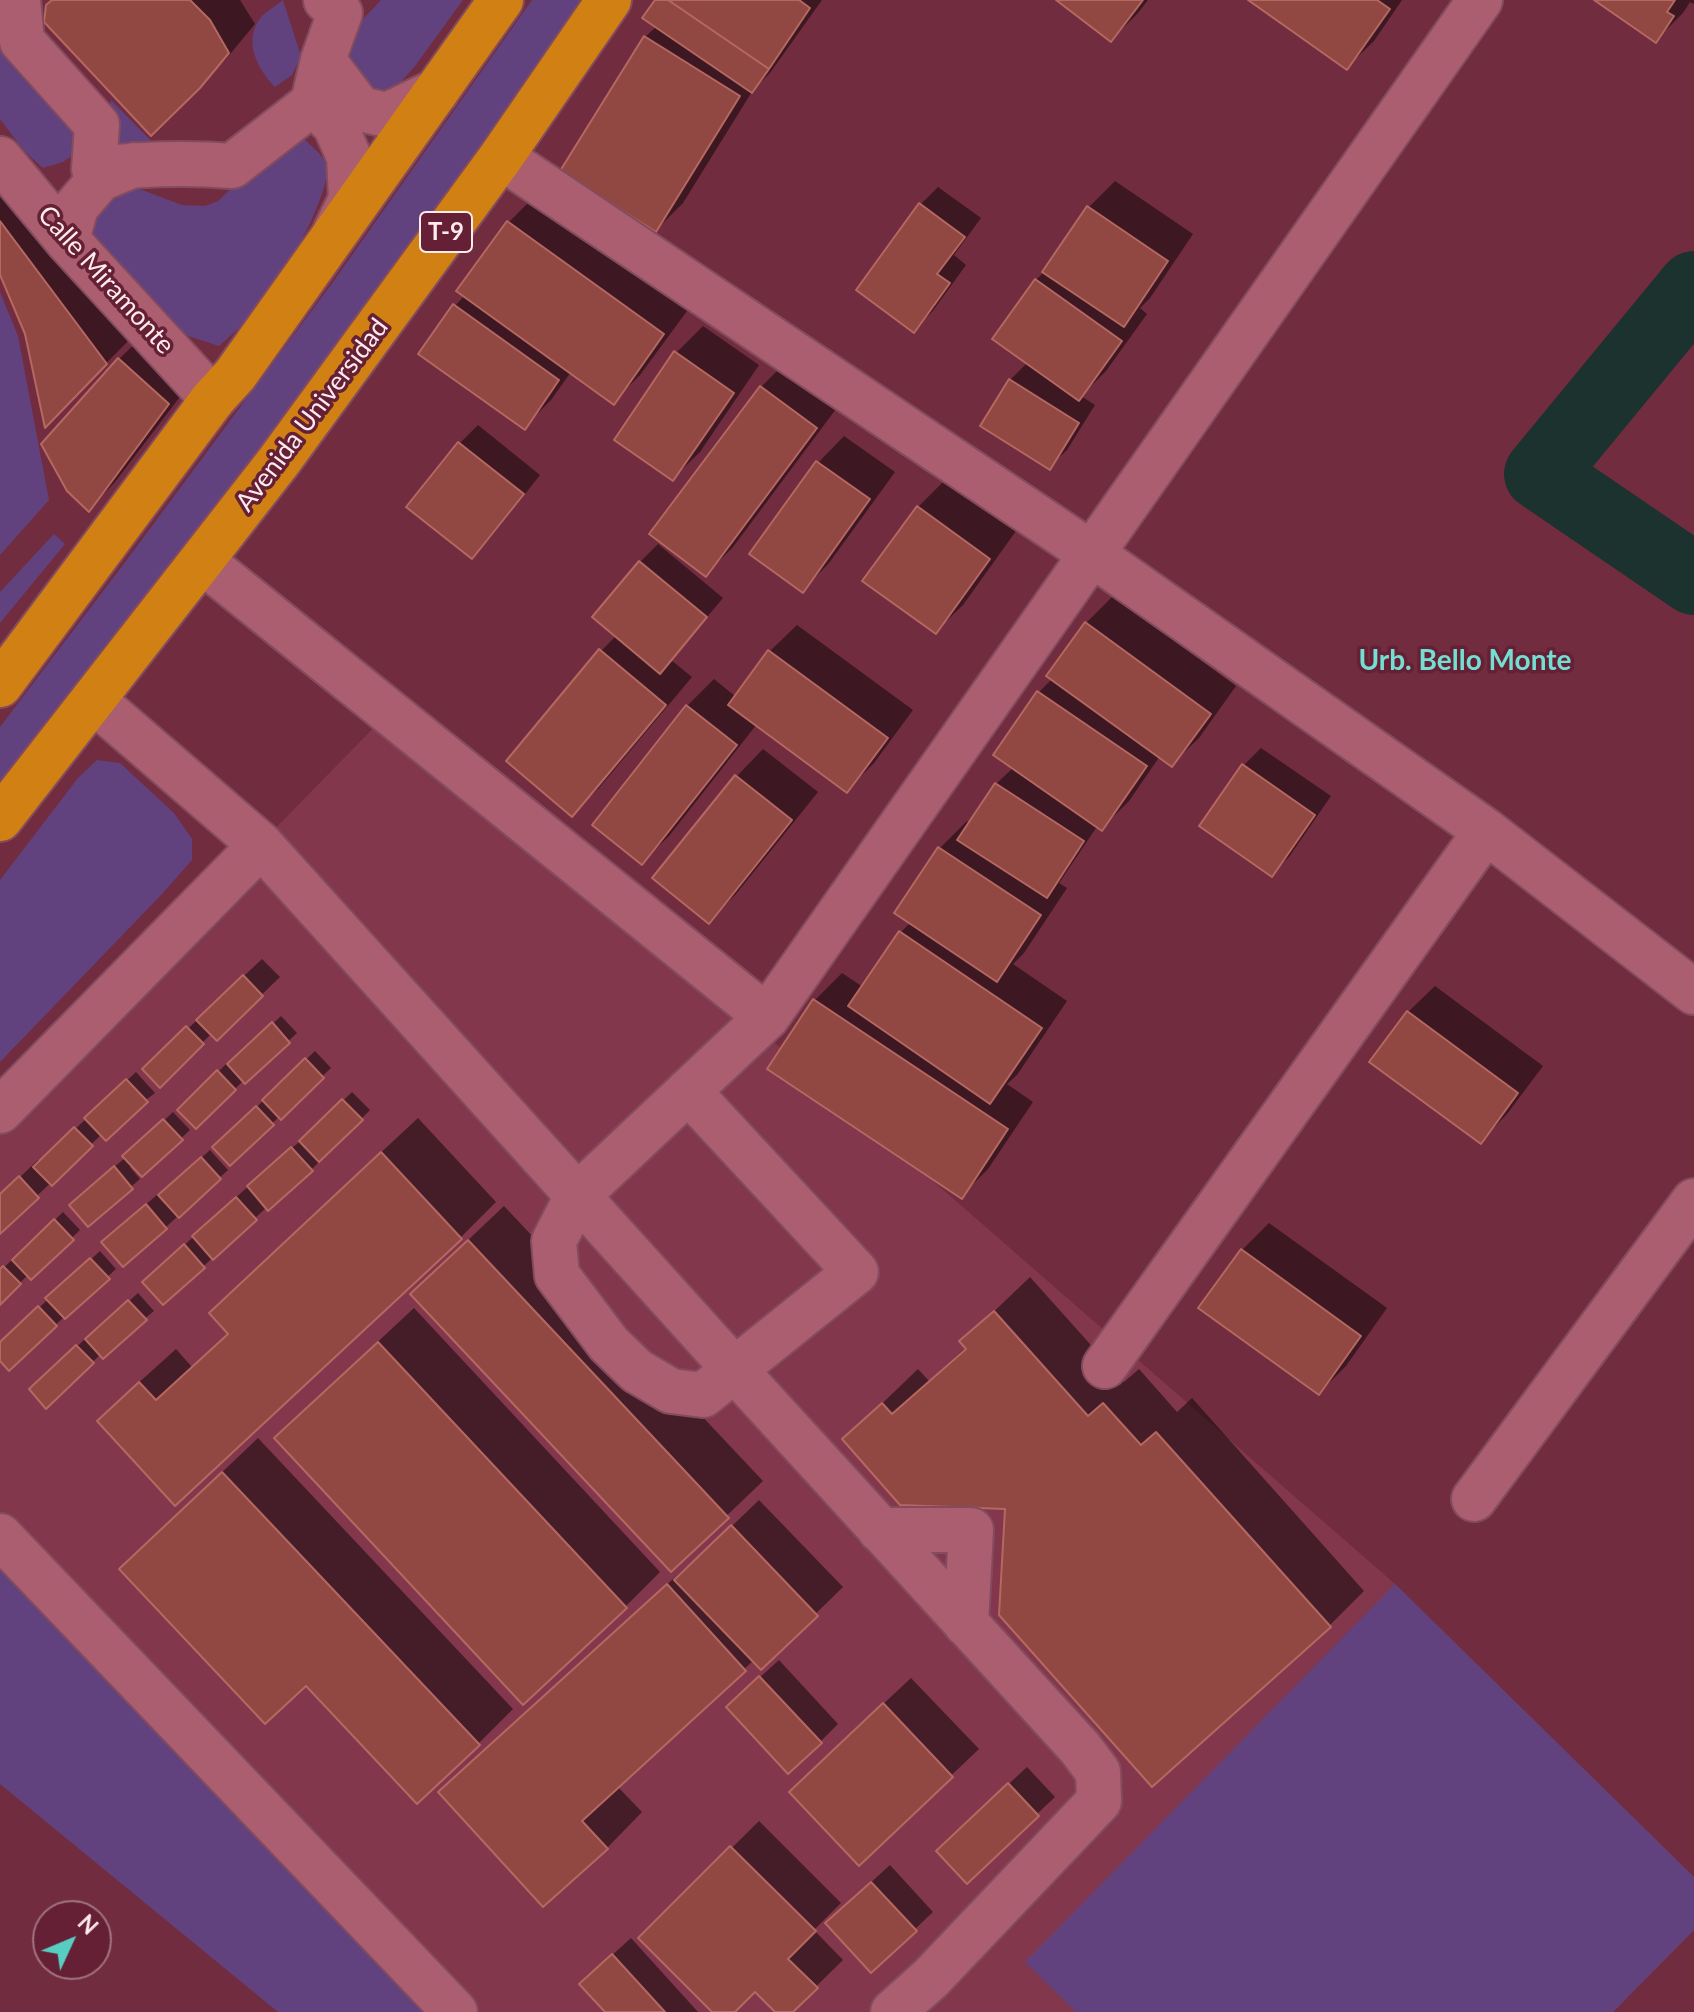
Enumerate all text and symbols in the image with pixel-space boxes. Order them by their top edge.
street label: Calle Miramonte [31,199,181,361]
road number: T-9 [420,212,472,252]
street label: Avenida Universidad [229,312,395,518]
district label: Urb. Bello Monte [1358,644,1572,678]
north arrow [32,1900,112,1980]
text: N [73,1909,104,1940]

